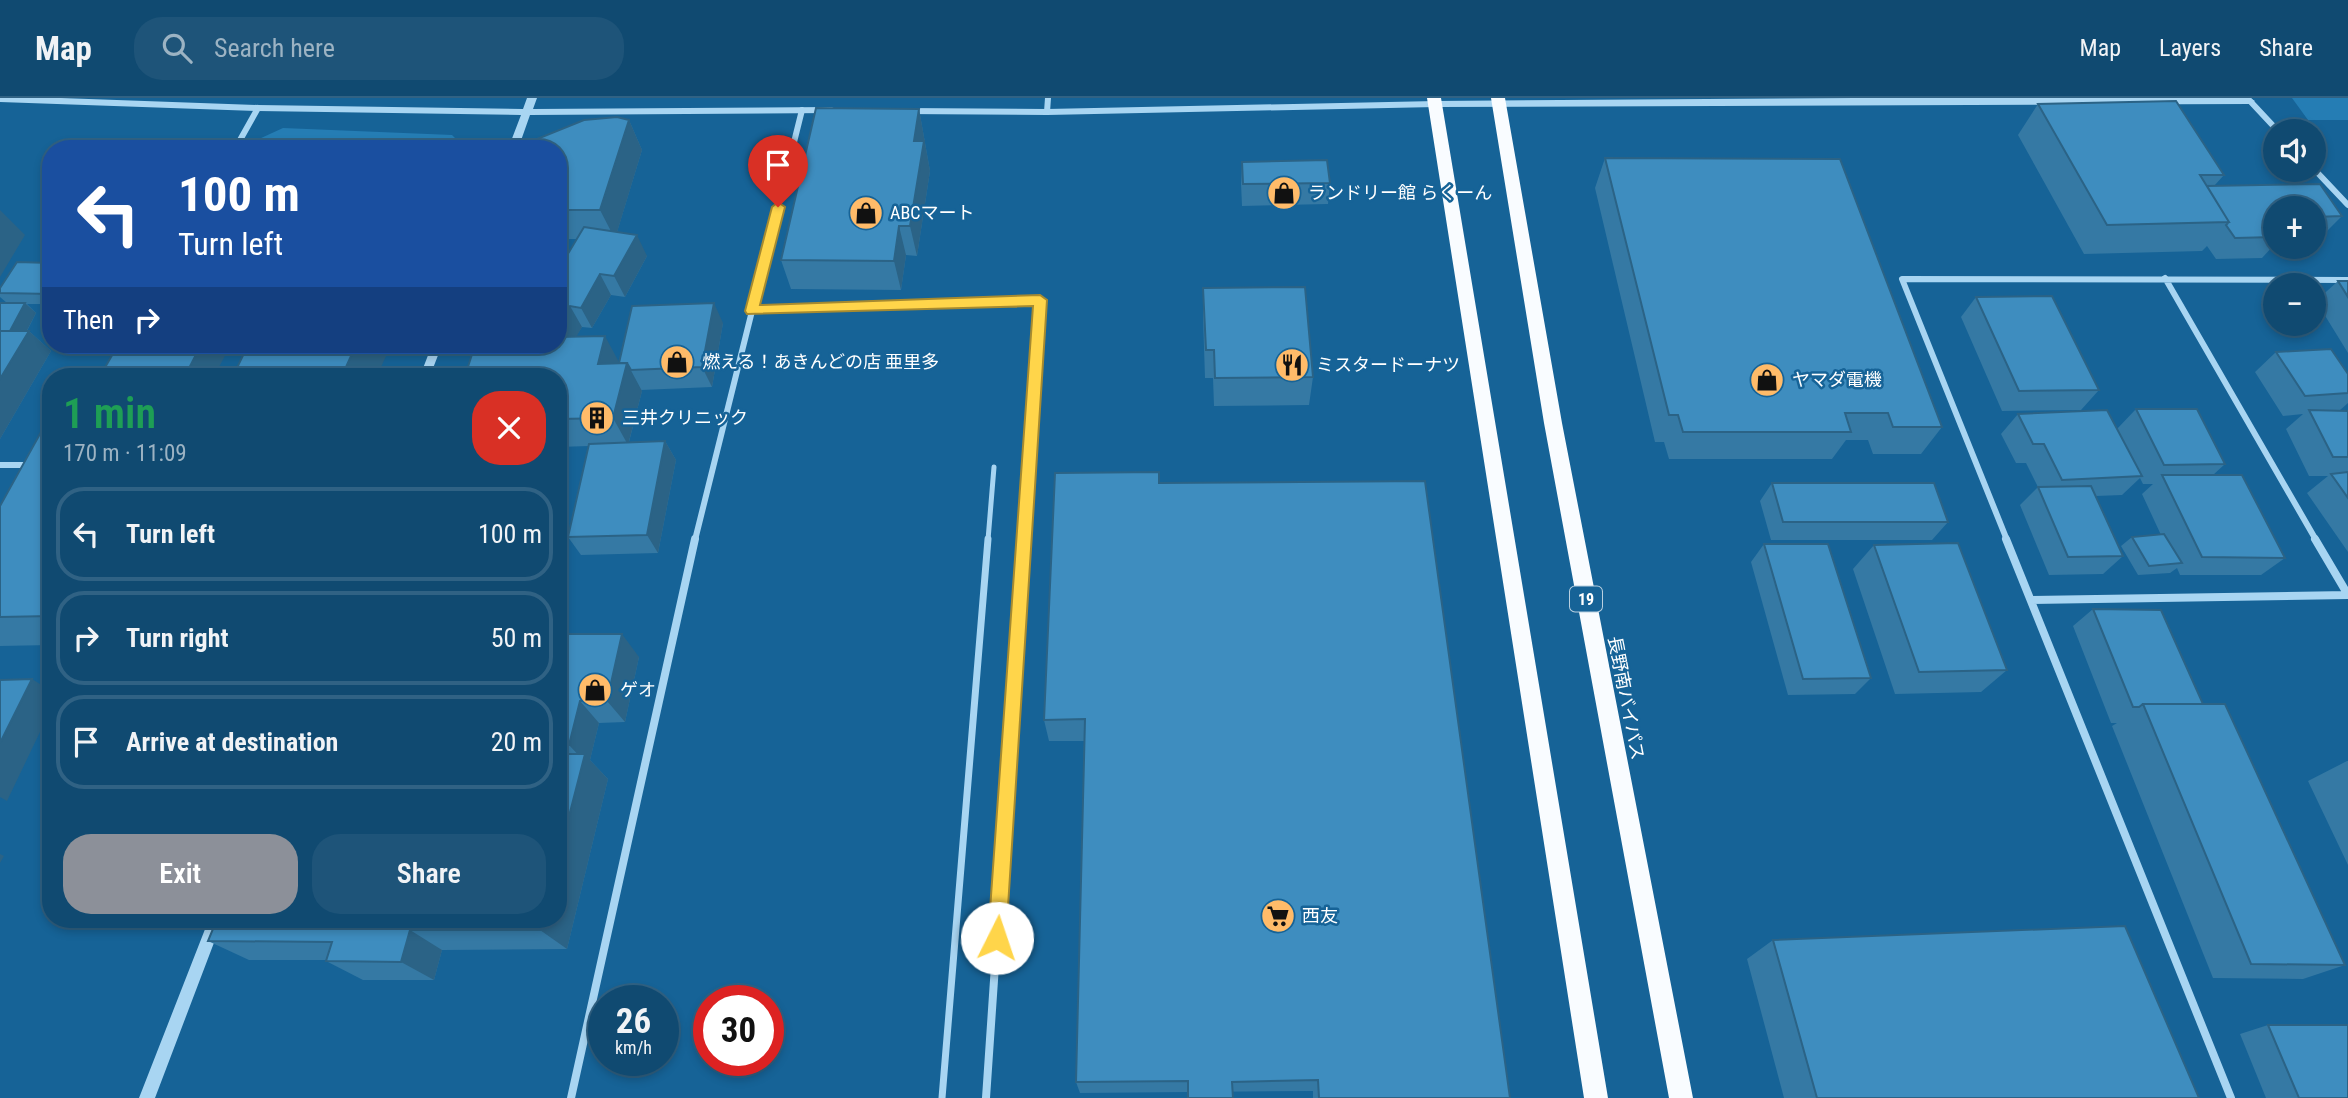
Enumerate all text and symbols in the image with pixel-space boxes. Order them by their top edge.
search box [134,17,624,80]
text: Map [35,29,92,68]
icon: search [158,29,196,67]
text: Search here [214,33,335,63]
text: Map [2080,34,2121,62]
text: Layers [2159,34,2221,62]
text: Share [2259,34,2313,62]
map controls [2263,119,2326,336]
button: sound [2263,119,2326,182]
pin [748,135,808,207]
icon: arrive [759,146,797,184]
text: 100 m [178,166,300,223]
icon: left [63,168,154,259]
shop icon: ランドリー館 らくーん [1265,174,1303,212]
place label: ランドリー館 らくーん [1308,182,1492,203]
shop icon: ABCマート [847,194,885,232]
button: + [2263,196,2326,259]
place label: ABCマート [890,202,974,223]
text: Turn left [178,225,283,263]
button: − [2263,273,2326,336]
icon: right [128,301,166,339]
text: Then [63,305,114,335]
shop icon: 燃える！あきんどの店 亜里多 [658,343,696,381]
restaurant icon: ミスタードーナツ [1273,346,1311,384]
place label: 燃える！あきんどの店 亜里多 [702,351,939,372]
place label: ミスタードーナツ [1316,354,1460,375]
shop icon: ヤマダ電機 [1748,361,1786,399]
place label: ヤマダ電機 [1792,369,1882,390]
text: 1 min [63,389,156,438]
button: close [472,391,546,465]
building icon: 三井クリニック [578,399,616,437]
place label: 三井クリニック [622,407,748,428]
text: 170 m · 11:09 [63,440,187,467]
icon: left [67,515,105,553]
text: Turn left [126,519,215,549]
text: 100 m [478,519,542,549]
road number: 19 [1570,586,1602,612]
icon: right [67,619,105,657]
text: Turn right [126,623,228,653]
text: 50 m [491,623,542,653]
street label: 長野南バイパス [1604,634,1649,762]
shop icon: ゲオ [576,671,614,709]
place label: ゲオ [620,679,656,700]
icon: arrive [67,723,105,761]
text: Arrive at destination [126,727,338,757]
text: 20 m [491,727,542,757]
button: Exit [63,834,298,914]
button: Share [312,834,546,914]
supermarket icon: 西友 [1259,897,1297,935]
position arrow [960,901,1034,975]
place label: 西友 [1302,905,1338,926]
speed limit sign: 30 [693,985,784,1076]
text: 26 [616,1001,651,1042]
text: km/h [615,1037,652,1058]

